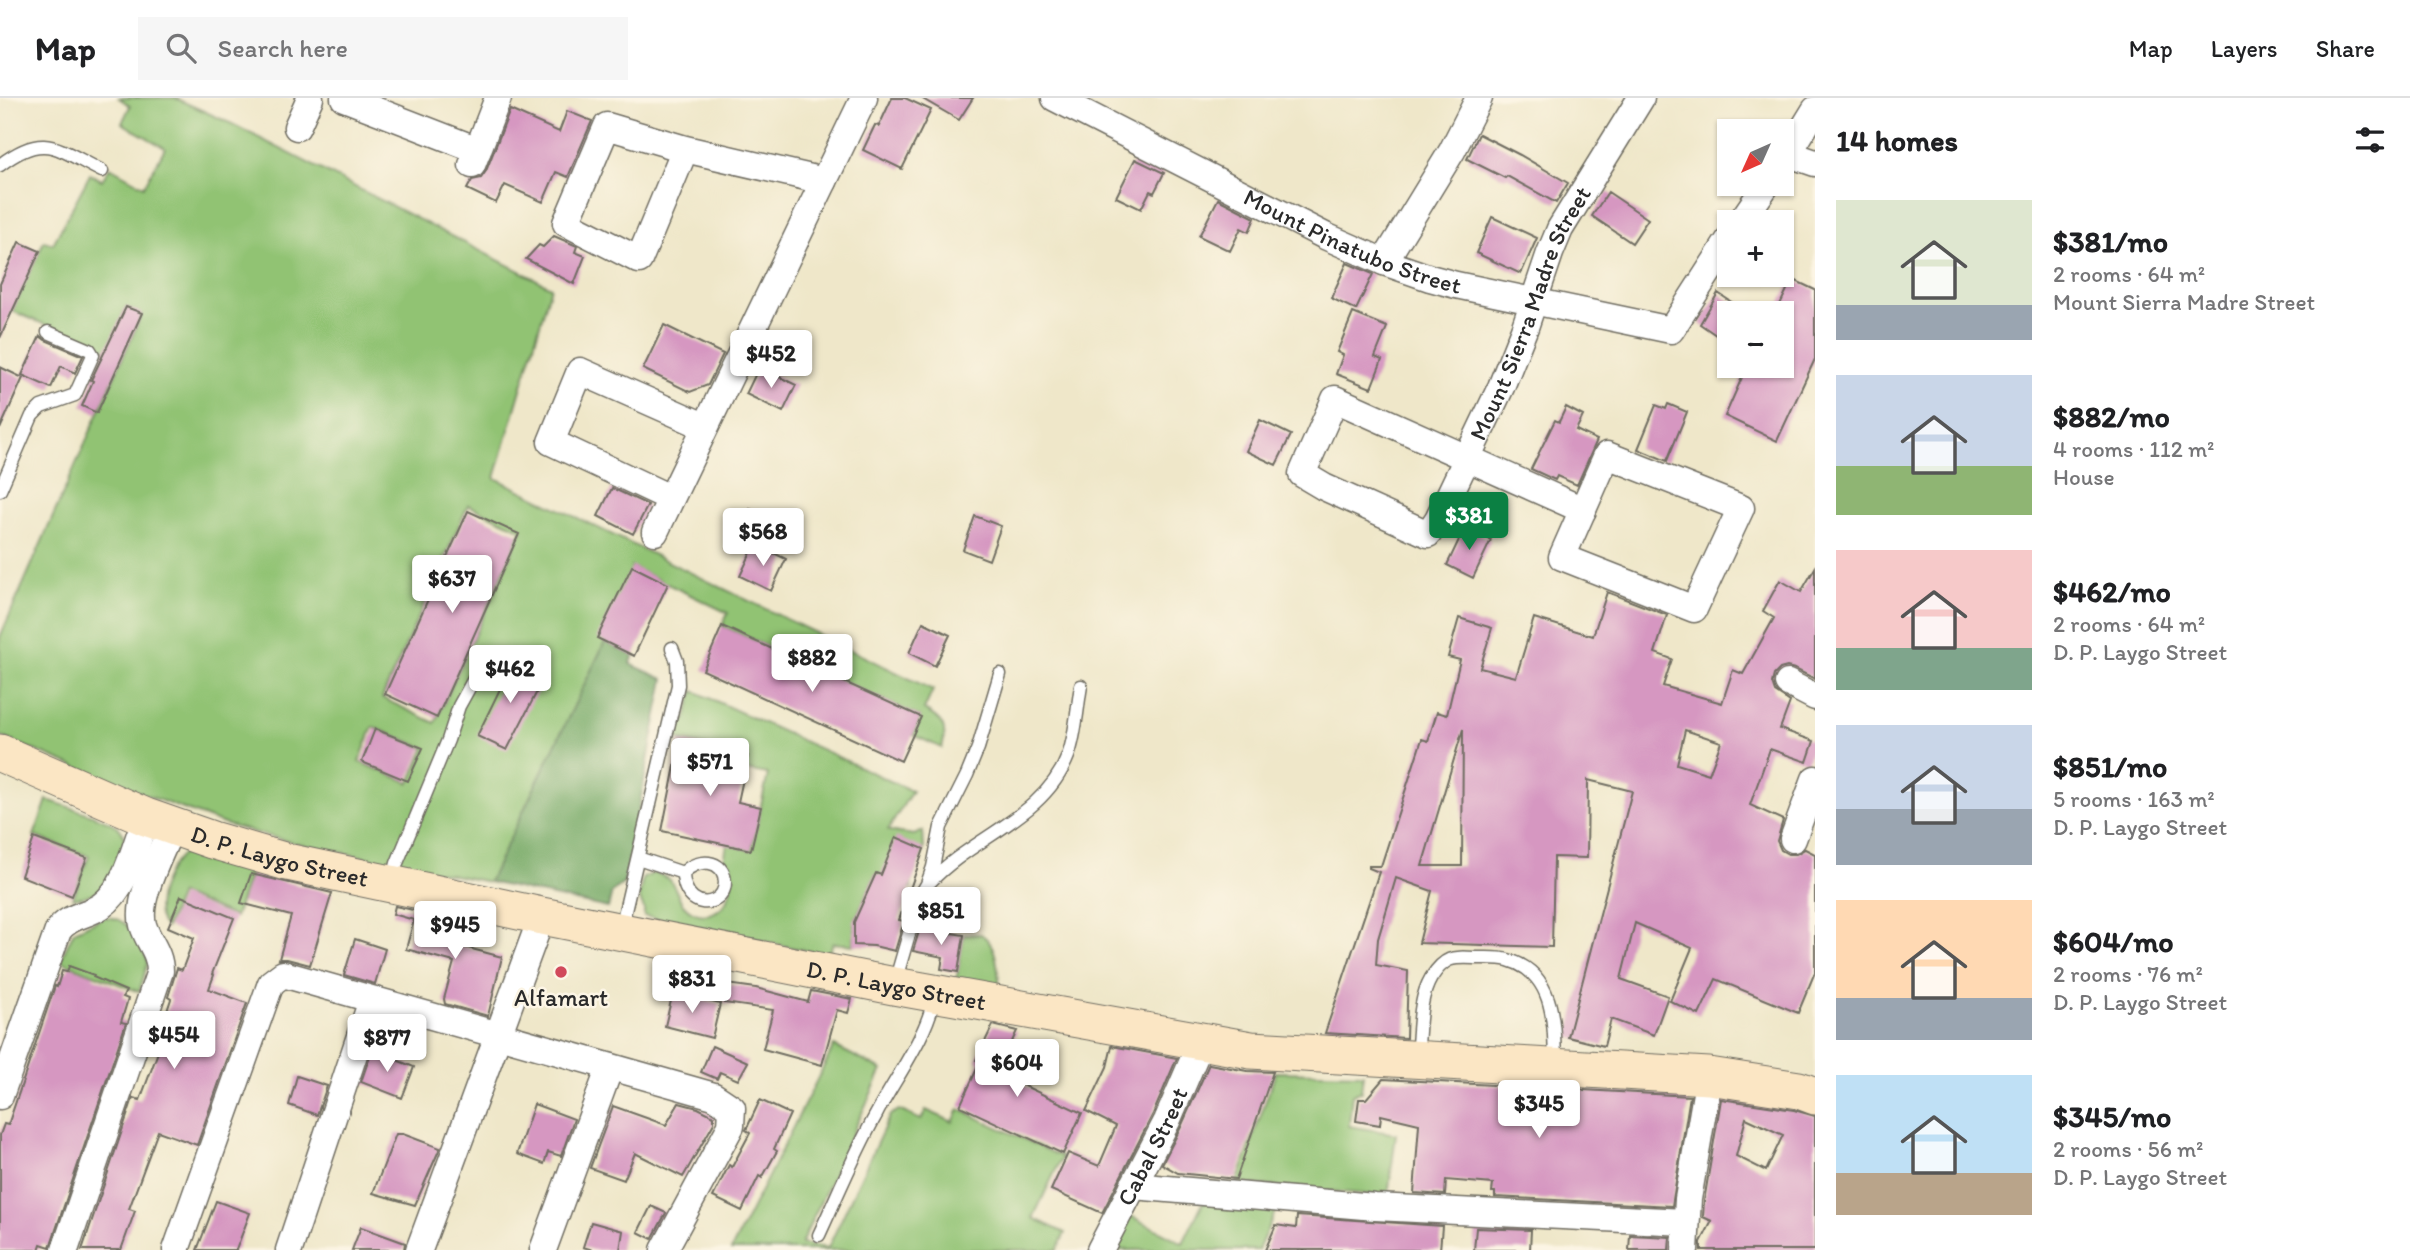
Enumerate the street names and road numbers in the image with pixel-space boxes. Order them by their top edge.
street label: Mount Sierra Madre Street [1463,181,1597,445]
street label: Mount Pinatubo Street [1239,182,1464,300]
street label: D. P. Laygo Street [187,819,371,893]
street label: D. P. Laygo Street [804,954,988,1016]
street label: Cabal Street [1111,1083,1194,1211]

